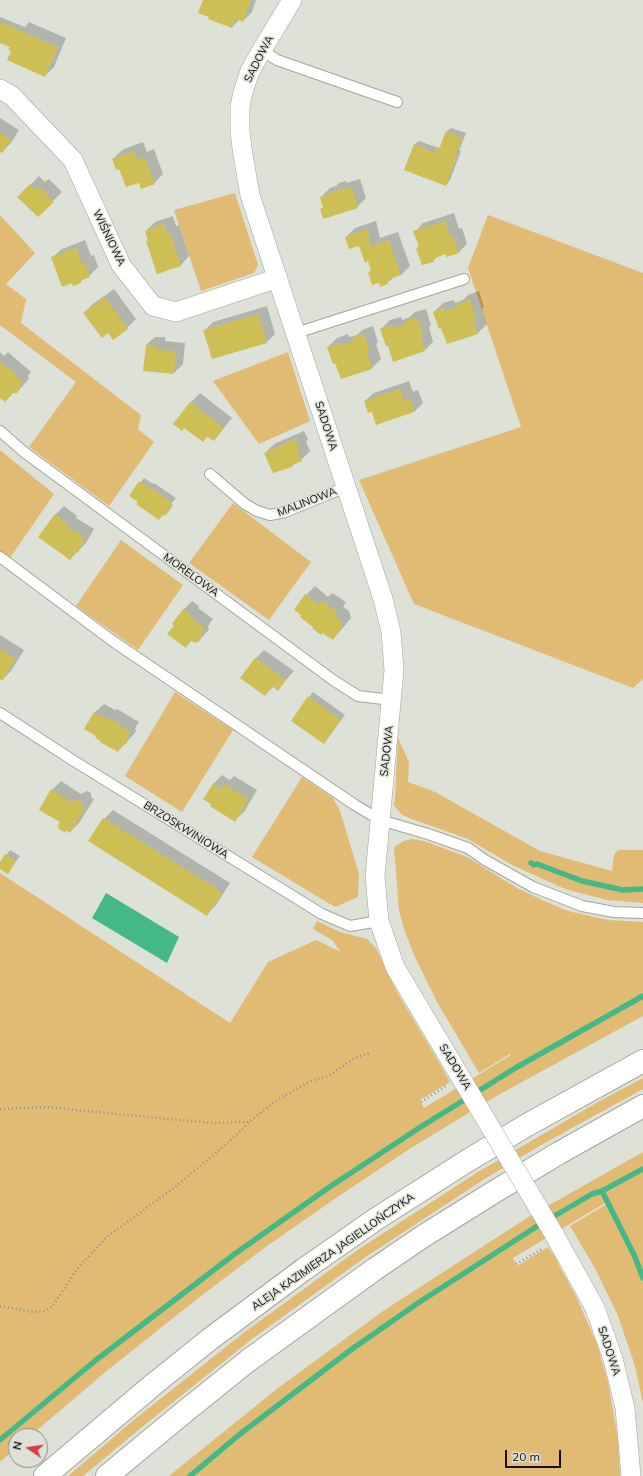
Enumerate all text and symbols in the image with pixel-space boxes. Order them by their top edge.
street label: SADOWA [242,33,276,85]
street label: WIŚNIOWA [90,208,128,268]
street label: SADOWA [312,400,340,452]
street label: MALINOWA [275,485,339,519]
street label: MORELOWA [161,550,221,600]
street label: SADOWA [378,725,396,777]
street label: BRZOSKWINIOWA [141,798,231,862]
street label: SADOWA [436,1042,474,1092]
street label: ALEJA KAZIMIERZA JAGIELLOŃCZYKA [249,1190,417,1314]
street label: SADOWA [595,1325,623,1377]
north arrow [8,1428,48,1468]
text: N [10,1440,25,1451]
scale bar [507,1442,563,1468]
text: 20 m [512,1449,540,1464]

